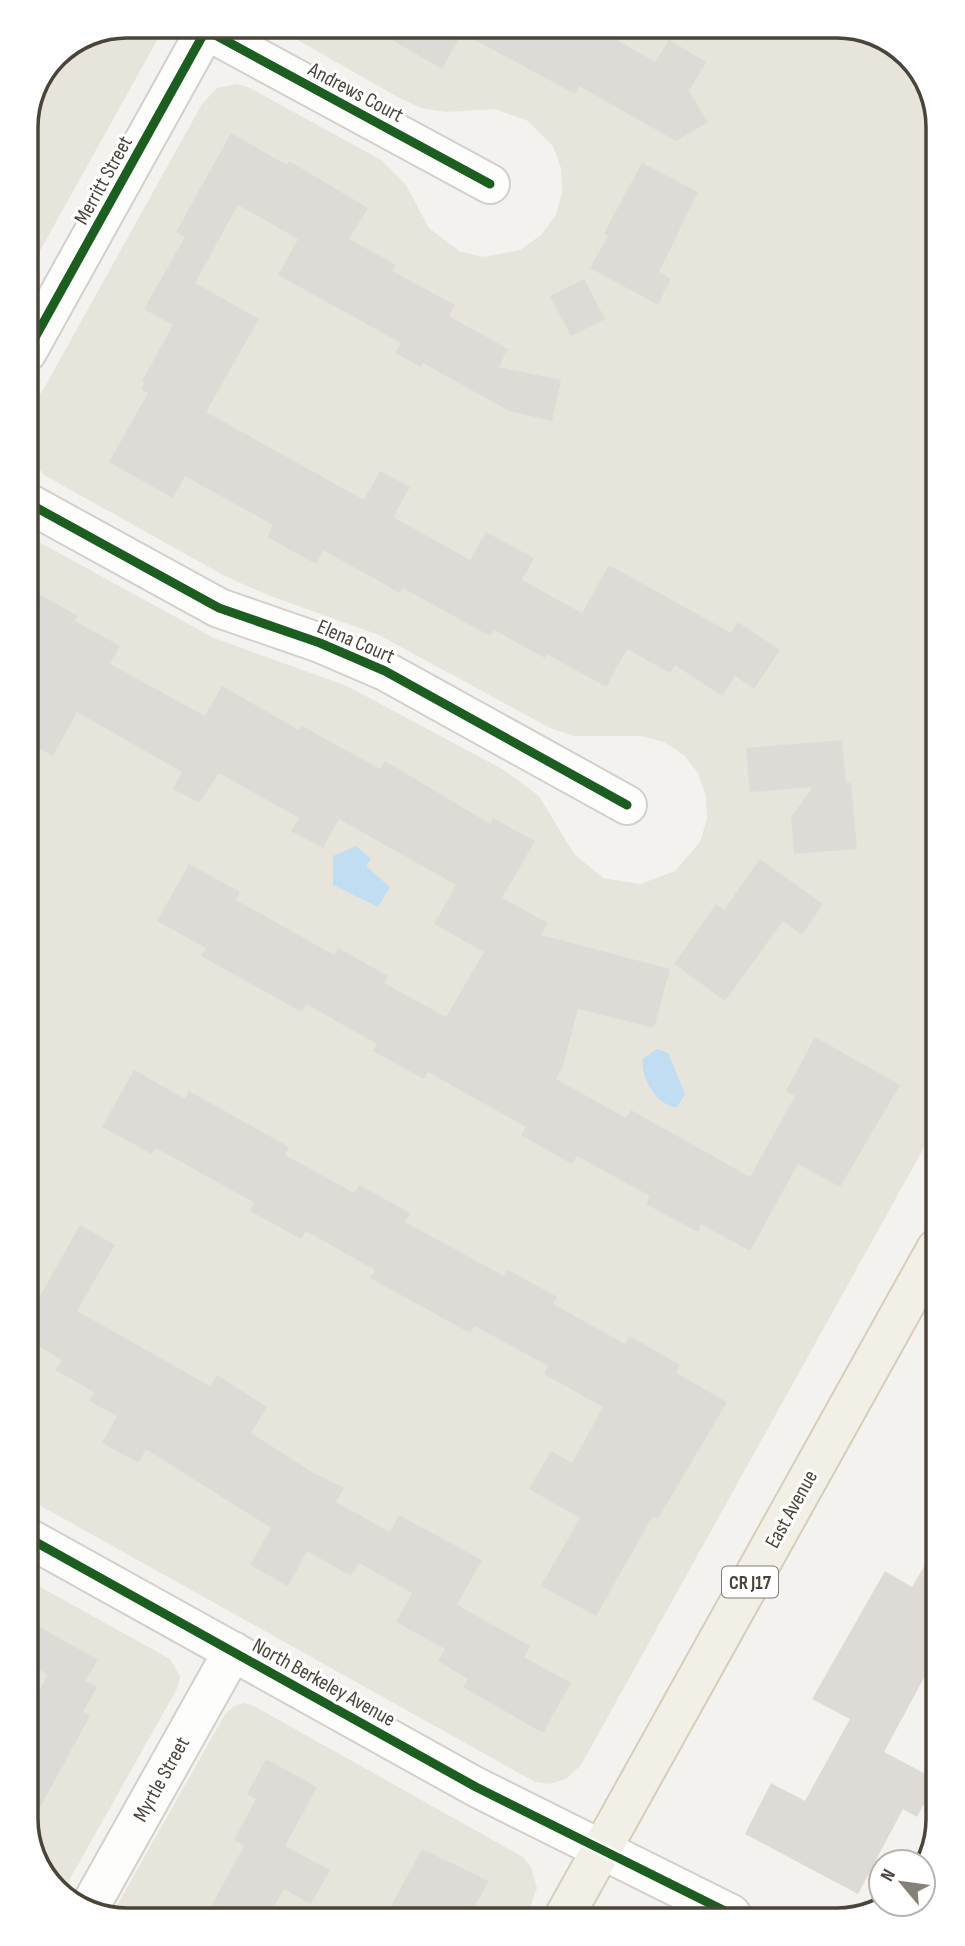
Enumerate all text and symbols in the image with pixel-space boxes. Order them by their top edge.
street label: Andrews Court [303,57,408,128]
street label: Merritt Street [69,132,138,229]
street label: Elena Court [313,614,398,669]
street label: East Avenue [760,1466,823,1553]
road number: CR J17 [722,1566,778,1598]
street label: North Berkeley Avenue [248,1633,400,1732]
street label: Myrtle Street [128,1732,195,1826]
north arrow [867,1848,937,1918]
text: N [876,1865,901,1886]

